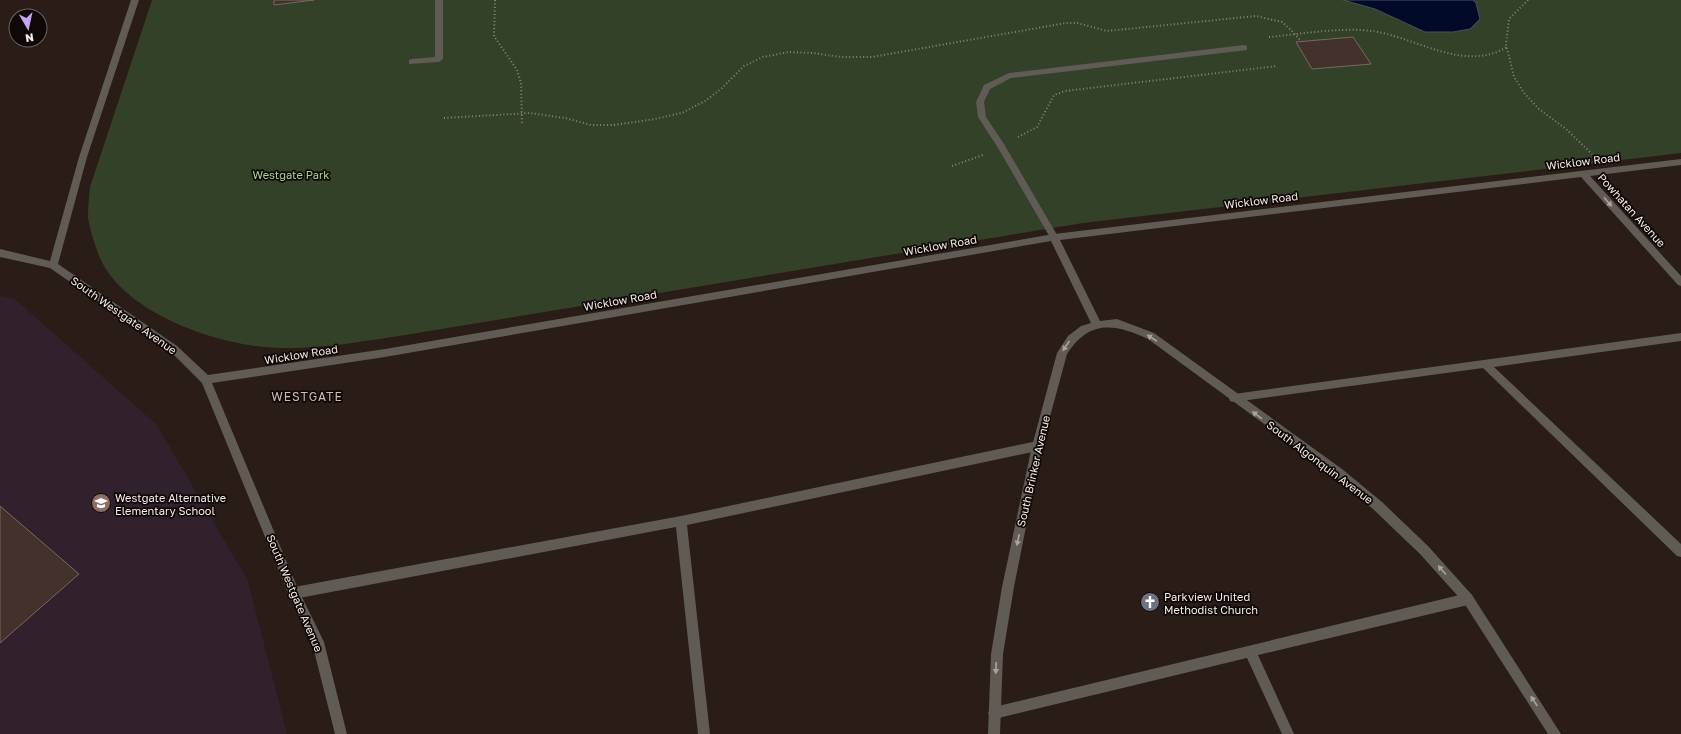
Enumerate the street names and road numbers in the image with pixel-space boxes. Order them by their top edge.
street label: Wicklow Road [1545,150,1621,172]
street label: Powhatan Avenue [1596,171,1668,249]
street label: Wicklow Road [1223,189,1299,211]
street label: Wicklow Road [902,232,978,258]
street label: South Westgate Avenue [69,273,179,357]
street label: Wicklow Road [582,287,658,313]
street label: Wicklow Road [263,342,339,366]
street label: South Brinker Avenue [1014,414,1052,528]
street label: South Algonquin Avenue [1264,418,1376,506]
street label: South Westgate Avenue [264,532,326,654]

